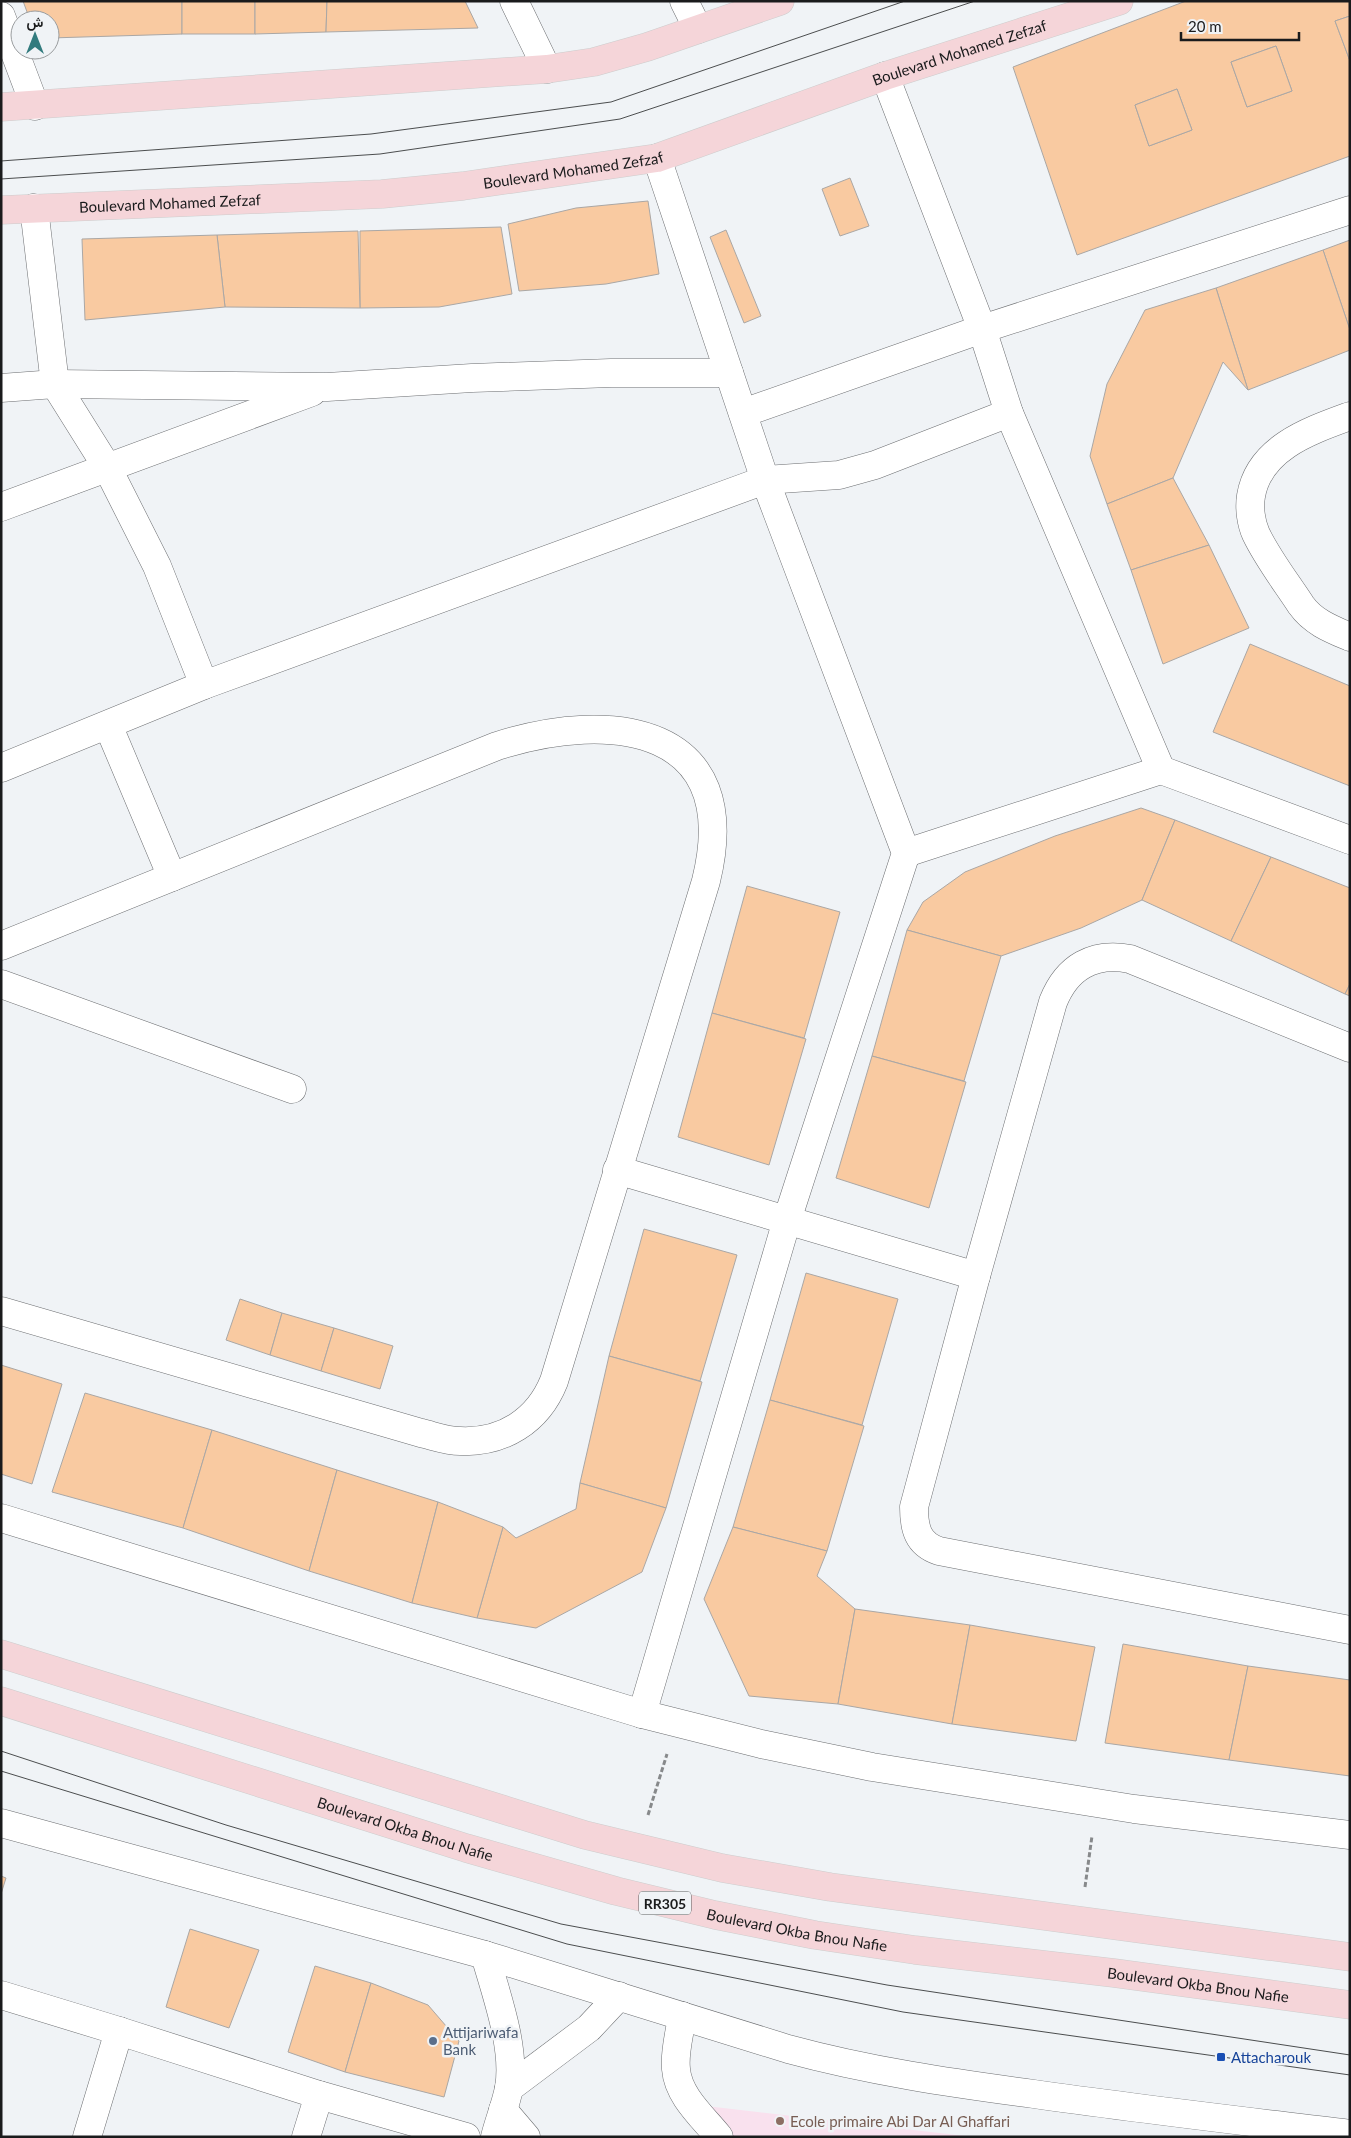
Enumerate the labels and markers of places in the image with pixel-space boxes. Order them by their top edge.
place label: Attijariwafa Bank [443,2023,518,2058]
marker: Attijariwafa Bank [427,2035,439,2047]
place label: Attacharouk [1231,2048,1311,2066]
marker: Attacharouk [1215,2051,1227,2063]
place label: Ecole primaire Abi Dar Al Ghaffari [790,2112,1010,2130]
marker: Ecole primaire Abi Dar Al Ghaffari [774,2115,786,2127]

